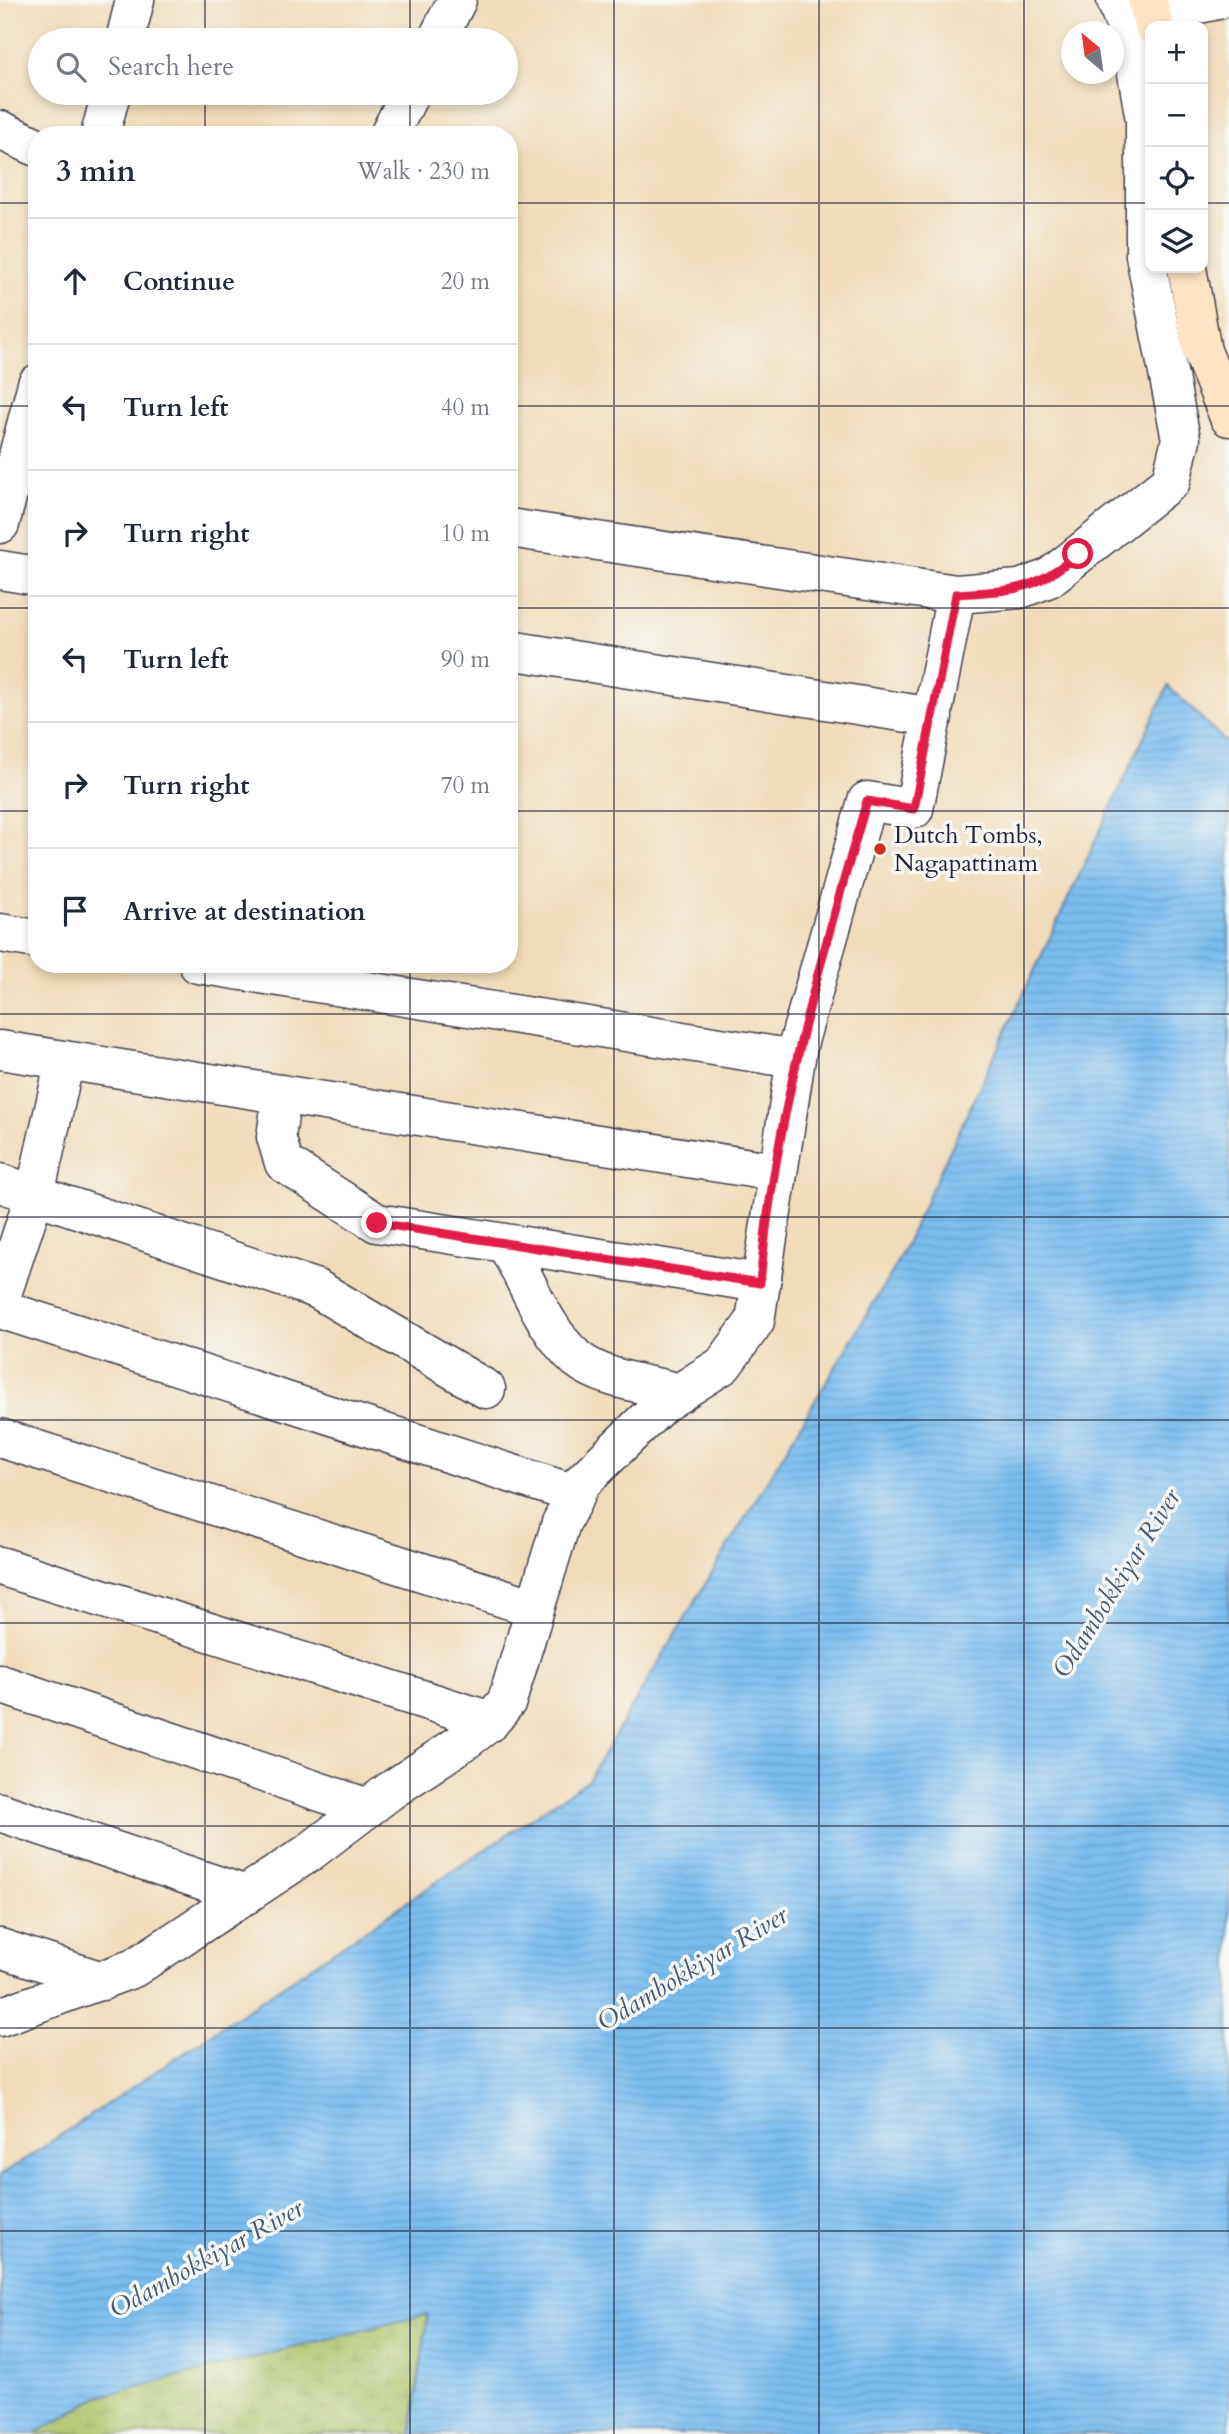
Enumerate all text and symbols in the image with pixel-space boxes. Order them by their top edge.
north arrow [1061,21,1124,84]
map controls [1145,21,1208,273]
button: + [1145,21,1208,84]
search box [28,28,518,105]
icon: search [52,48,90,86]
text: Search here [108,49,234,84]
button: − [1145,84,1208,147]
button: locate [1145,147,1208,210]
text: 3 min [56,151,136,192]
text: Walk · 230 m [357,156,490,187]
button: layers [1145,210,1208,273]
icon: ahead [56,262,94,300]
text: Continue [123,264,235,299]
text: 20 m [441,266,490,297]
icon: left [56,388,94,426]
text: Turn left [123,390,228,425]
text: 40 m [441,392,490,423]
icon: right [56,514,94,552]
text: Turn right [123,516,250,551]
text: 10 m [441,518,490,549]
route start [1062,538,1093,569]
icon: left [56,640,94,678]
text: Turn left [123,642,228,677]
text: 90 m [441,644,490,675]
icon: right [56,766,94,804]
text: Turn right [123,768,250,803]
text: 70 m [441,770,490,801]
place label: Dutch Tombs, Nagapattinam [894,819,1043,880]
marker: Dutch Tombs, Nagapattinam [872,841,888,857]
icon: arrive [56,892,94,930]
text: Arrive at destination [123,894,366,929]
route end [361,1207,392,1238]
water label: Odambokkiyar River [1044,1481,1190,1685]
water label: Odambokkiyar River [590,1897,796,2039]
water label: Odambokkiyar River [103,2190,311,2326]

